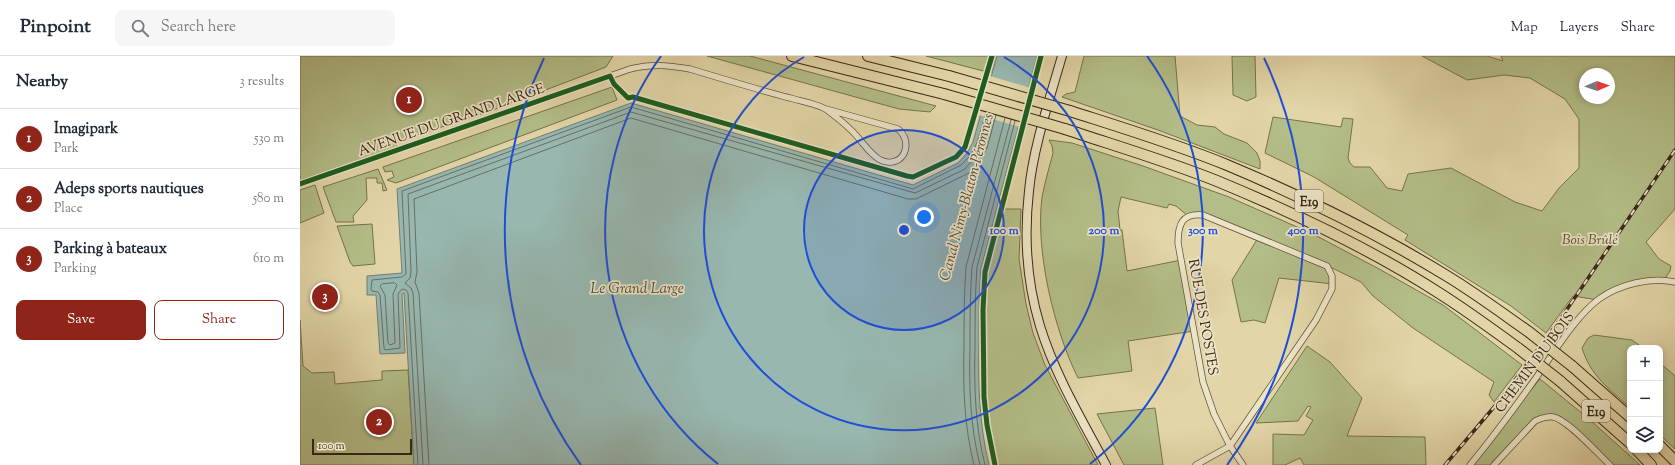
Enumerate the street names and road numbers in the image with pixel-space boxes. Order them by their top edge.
street label: AVENUE DU GRAND LARGE [356,79,548,162]
road number: E19 [1295,190,1323,212]
street label: RUE DES POSTES [1182,258,1222,377]
street label: CHEMIN DU BOIS [1491,309,1580,418]
road number: E19 [1582,400,1610,422]

